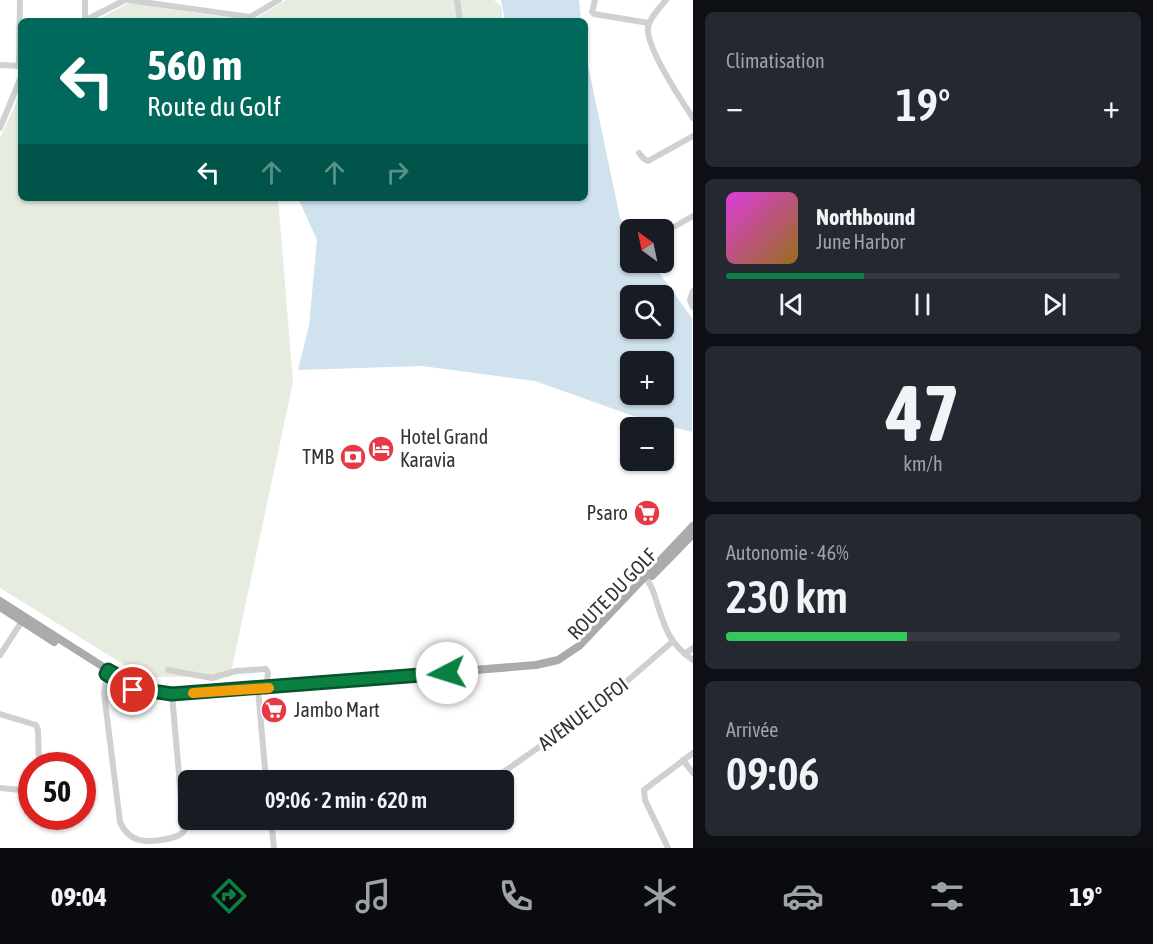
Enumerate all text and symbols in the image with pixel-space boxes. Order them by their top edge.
text: 560 m [147,41,242,89]
icon: left [48,42,126,120]
text: Climatisation [726,49,825,72]
text: 19° [896,79,950,131]
text: − [726,87,743,125]
text: + [1103,87,1120,125]
text: Route du Golf [147,91,281,122]
icon: left [192,156,225,189]
icon: ahead [255,156,288,189]
icon: ahead [318,156,351,189]
icon: right [381,156,414,189]
text: Northbound [816,204,915,230]
north arrow [620,219,674,273]
map controls [620,219,674,471]
text: June Harbor [816,230,905,253]
button: search [620,285,674,339]
icon: previous [775,288,808,321]
icon: pause [906,288,939,321]
icon: next [1038,288,1071,321]
button: + [620,351,674,405]
text: 47 [886,368,960,458]
button: − [620,417,674,471]
place label: Hotel Grand Karavia [400,425,488,471]
hotel icon: Hotel Grand Karavia [366,434,396,464]
bank icon: TMB [338,442,368,472]
place label: TMB [302,445,335,468]
text: km/h [903,452,943,475]
supermarket icon: Psaro [632,498,662,528]
place label: Psaro [587,501,628,524]
text: Autonomie · 46% [726,541,849,564]
street label: ROUTE DU GOLF [563,544,661,644]
text: 230 km [726,571,848,623]
position arrow [415,641,479,705]
pin [107,664,158,715]
street label: AVENUE LOFOI [533,672,632,755]
icon: arrive [116,673,149,706]
supermarket icon: Jambo Mart [259,695,289,725]
place label: Jambo Mart [294,698,380,721]
text: Arrivée [726,718,778,741]
text: 09:06 [726,748,820,800]
speed limit sign: 50 [18,752,96,830]
text: 09:06 · 2 min · 620 m [265,787,427,813]
icon: directions [208,875,250,917]
icon: music [352,875,394,917]
icon: phone [495,875,537,917]
icon: climate [639,875,681,917]
icon: car [782,875,824,917]
icon: filters [926,875,968,917]
text: 09:04 [51,881,107,912]
text: 19° [1069,881,1102,912]

